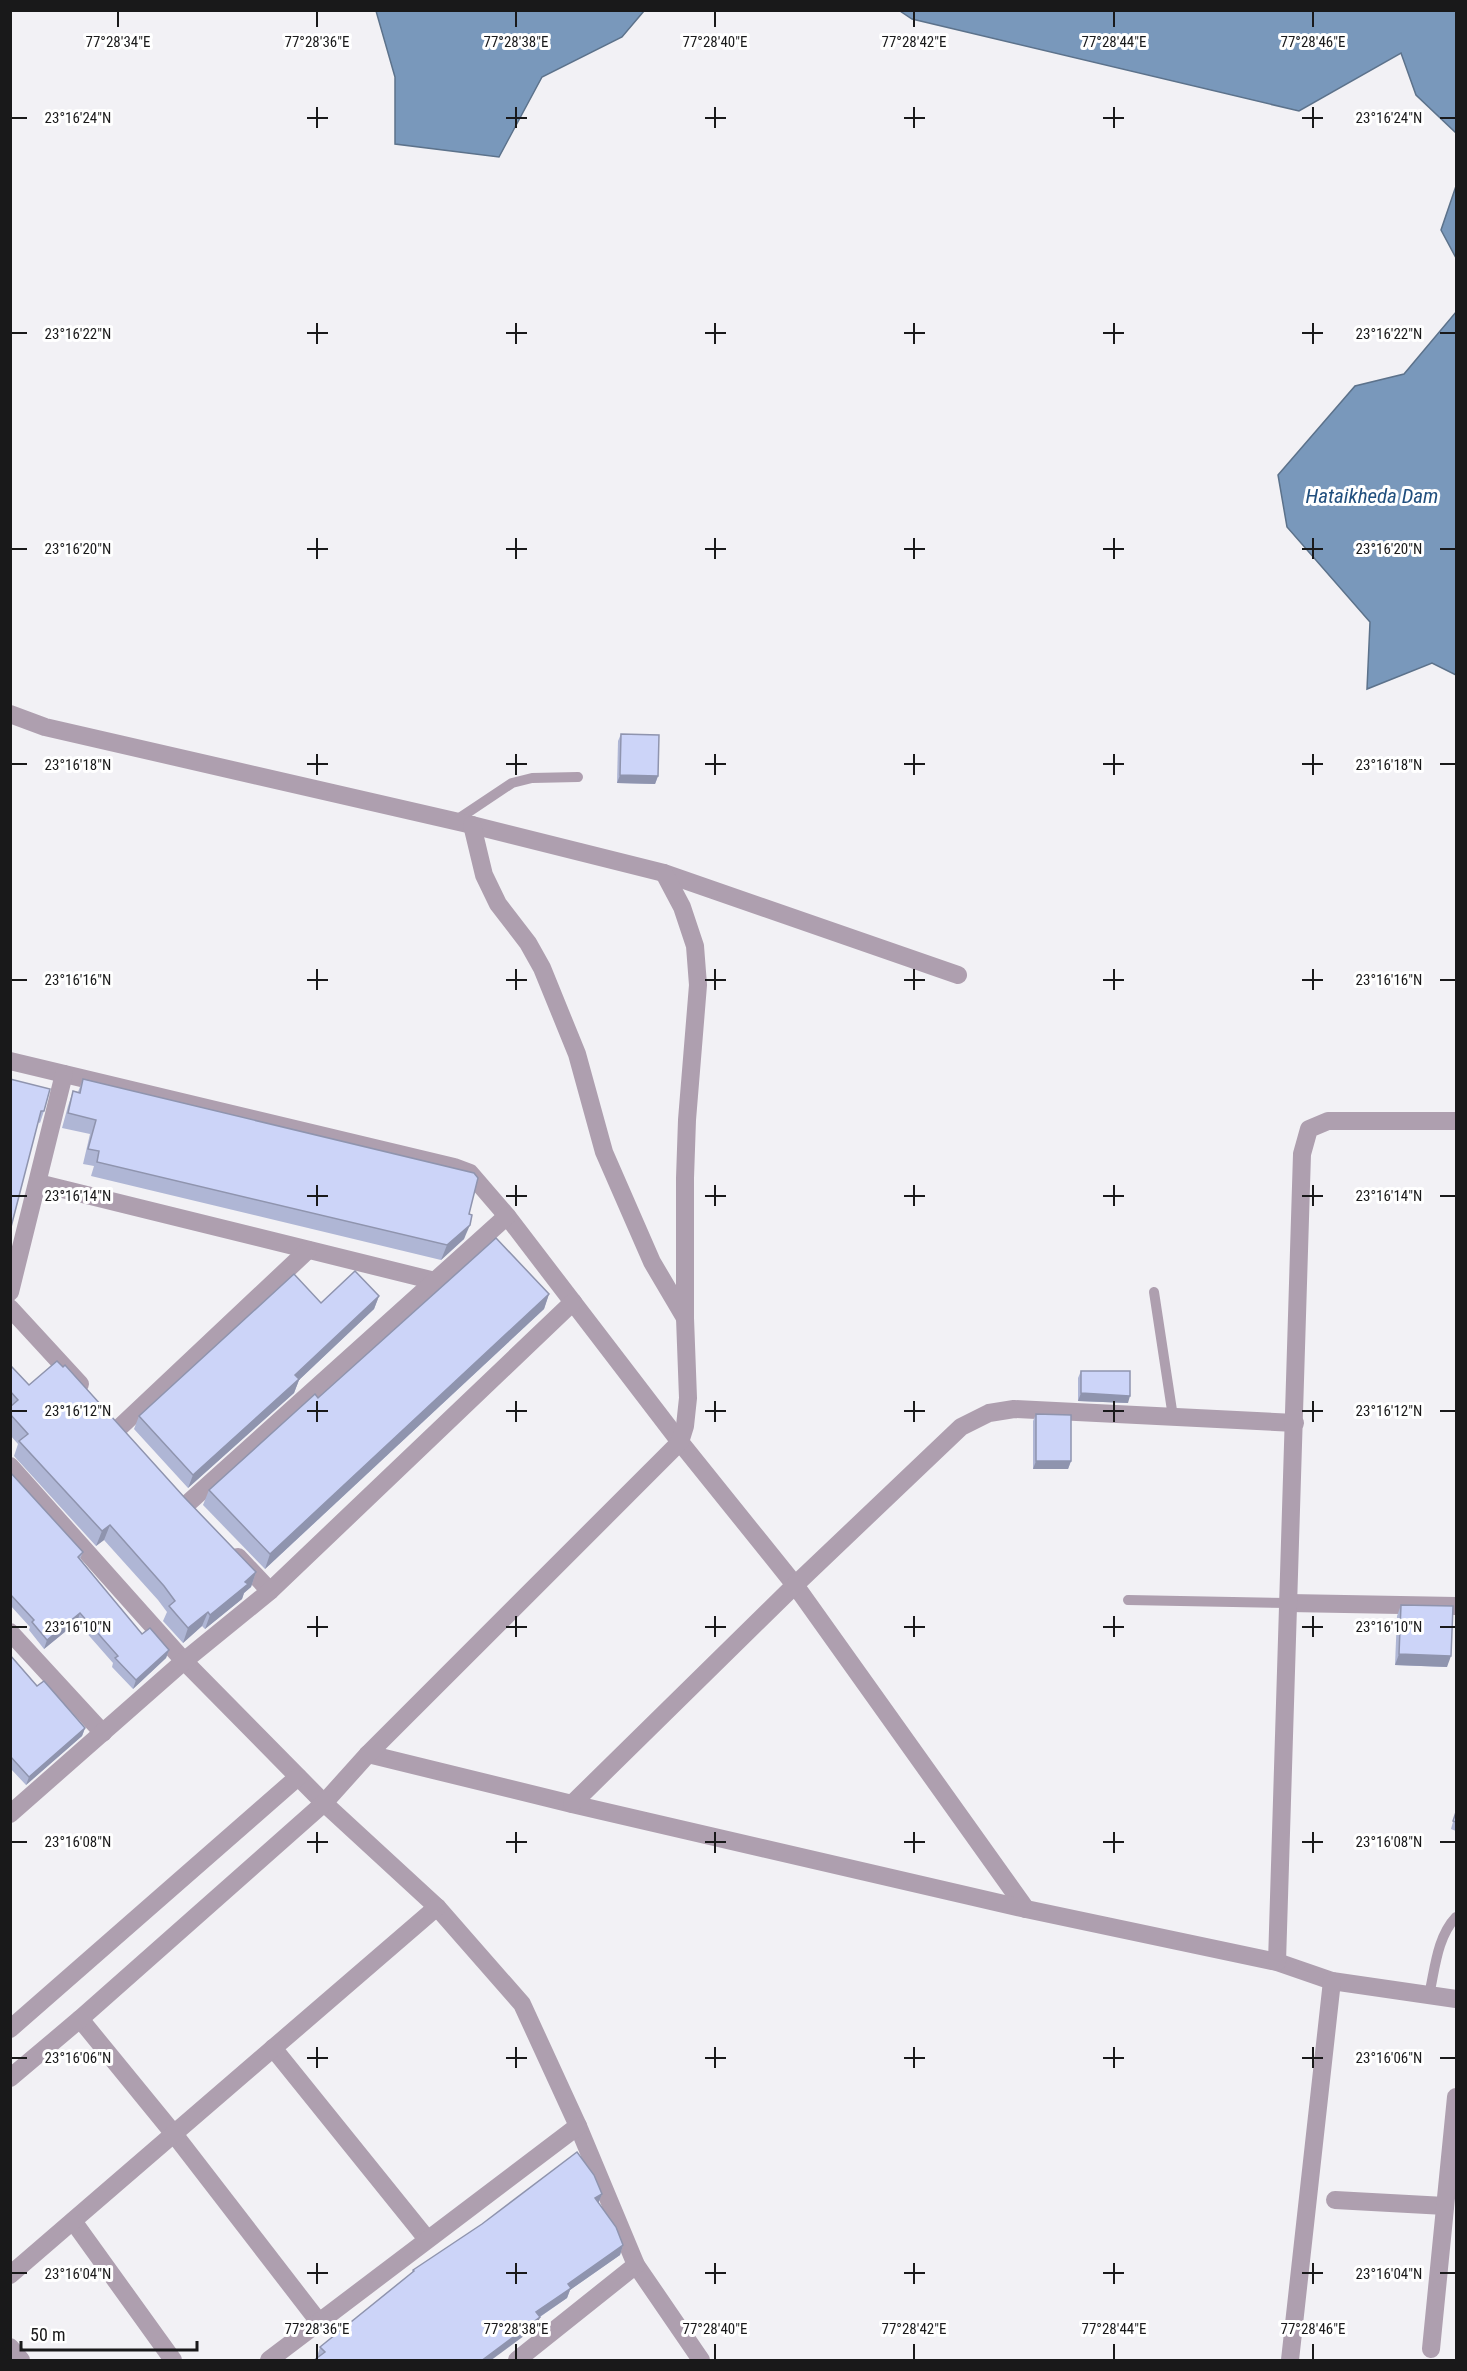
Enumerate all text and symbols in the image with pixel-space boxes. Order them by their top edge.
text: 77°28'34"E [86,33,150,51]
text: 77°28'36"E [285,33,349,51]
text: 77°28'38"E [484,33,548,51]
text: 77°28'40"E [683,33,747,51]
text: 77°28'42"E [882,33,946,51]
text: 77°28'44"E [1082,33,1146,51]
text: 77°28'46"E [1281,33,1345,51]
text: 23°16'24"N [45,109,111,127]
text: 23°16'24"N [1356,109,1422,127]
text: 23°16'22"N [45,325,111,343]
text: 23°16'22"N [1356,325,1422,343]
water label: Hataikheda Dam [1306,484,1438,508]
text: 23°16'20"N [45,540,111,558]
text: 23°16'20"N [1356,540,1422,558]
text: 23°16'18"N [45,756,111,774]
text: 23°16'18"N [1356,756,1422,774]
text: 23°16'16"N [45,971,111,989]
text: 23°16'16"N [1356,971,1422,989]
text: 23°16'14"N [45,1187,111,1205]
text: 23°16'14"N [1356,1187,1422,1205]
text: 23°16'12"N [45,1402,111,1420]
text: 23°16'12"N [1356,1402,1422,1420]
text: 23°16'10"N [45,1618,111,1636]
text: 23°16'10"N [1356,1618,1422,1636]
text: 23°16'08"N [45,1833,111,1851]
text: 23°16'08"N [1356,1833,1422,1851]
text: 23°16'06"N [45,2049,111,2067]
text: 23°16'06"N [1356,2049,1422,2067]
text: 23°16'04"N [45,2265,111,2283]
text: 23°16'04"N [1356,2265,1422,2283]
scale bar [21,2314,196,2352]
text: 77°28'36"E [285,2320,349,2338]
text: 77°28'38"E [484,2320,548,2338]
text: 77°28'40"E [683,2320,747,2338]
text: 77°28'42"E [882,2320,946,2338]
text: 77°28'44"E [1082,2320,1146,2338]
text: 77°28'46"E [1281,2320,1345,2338]
text: 50 m [30,2324,65,2345]

